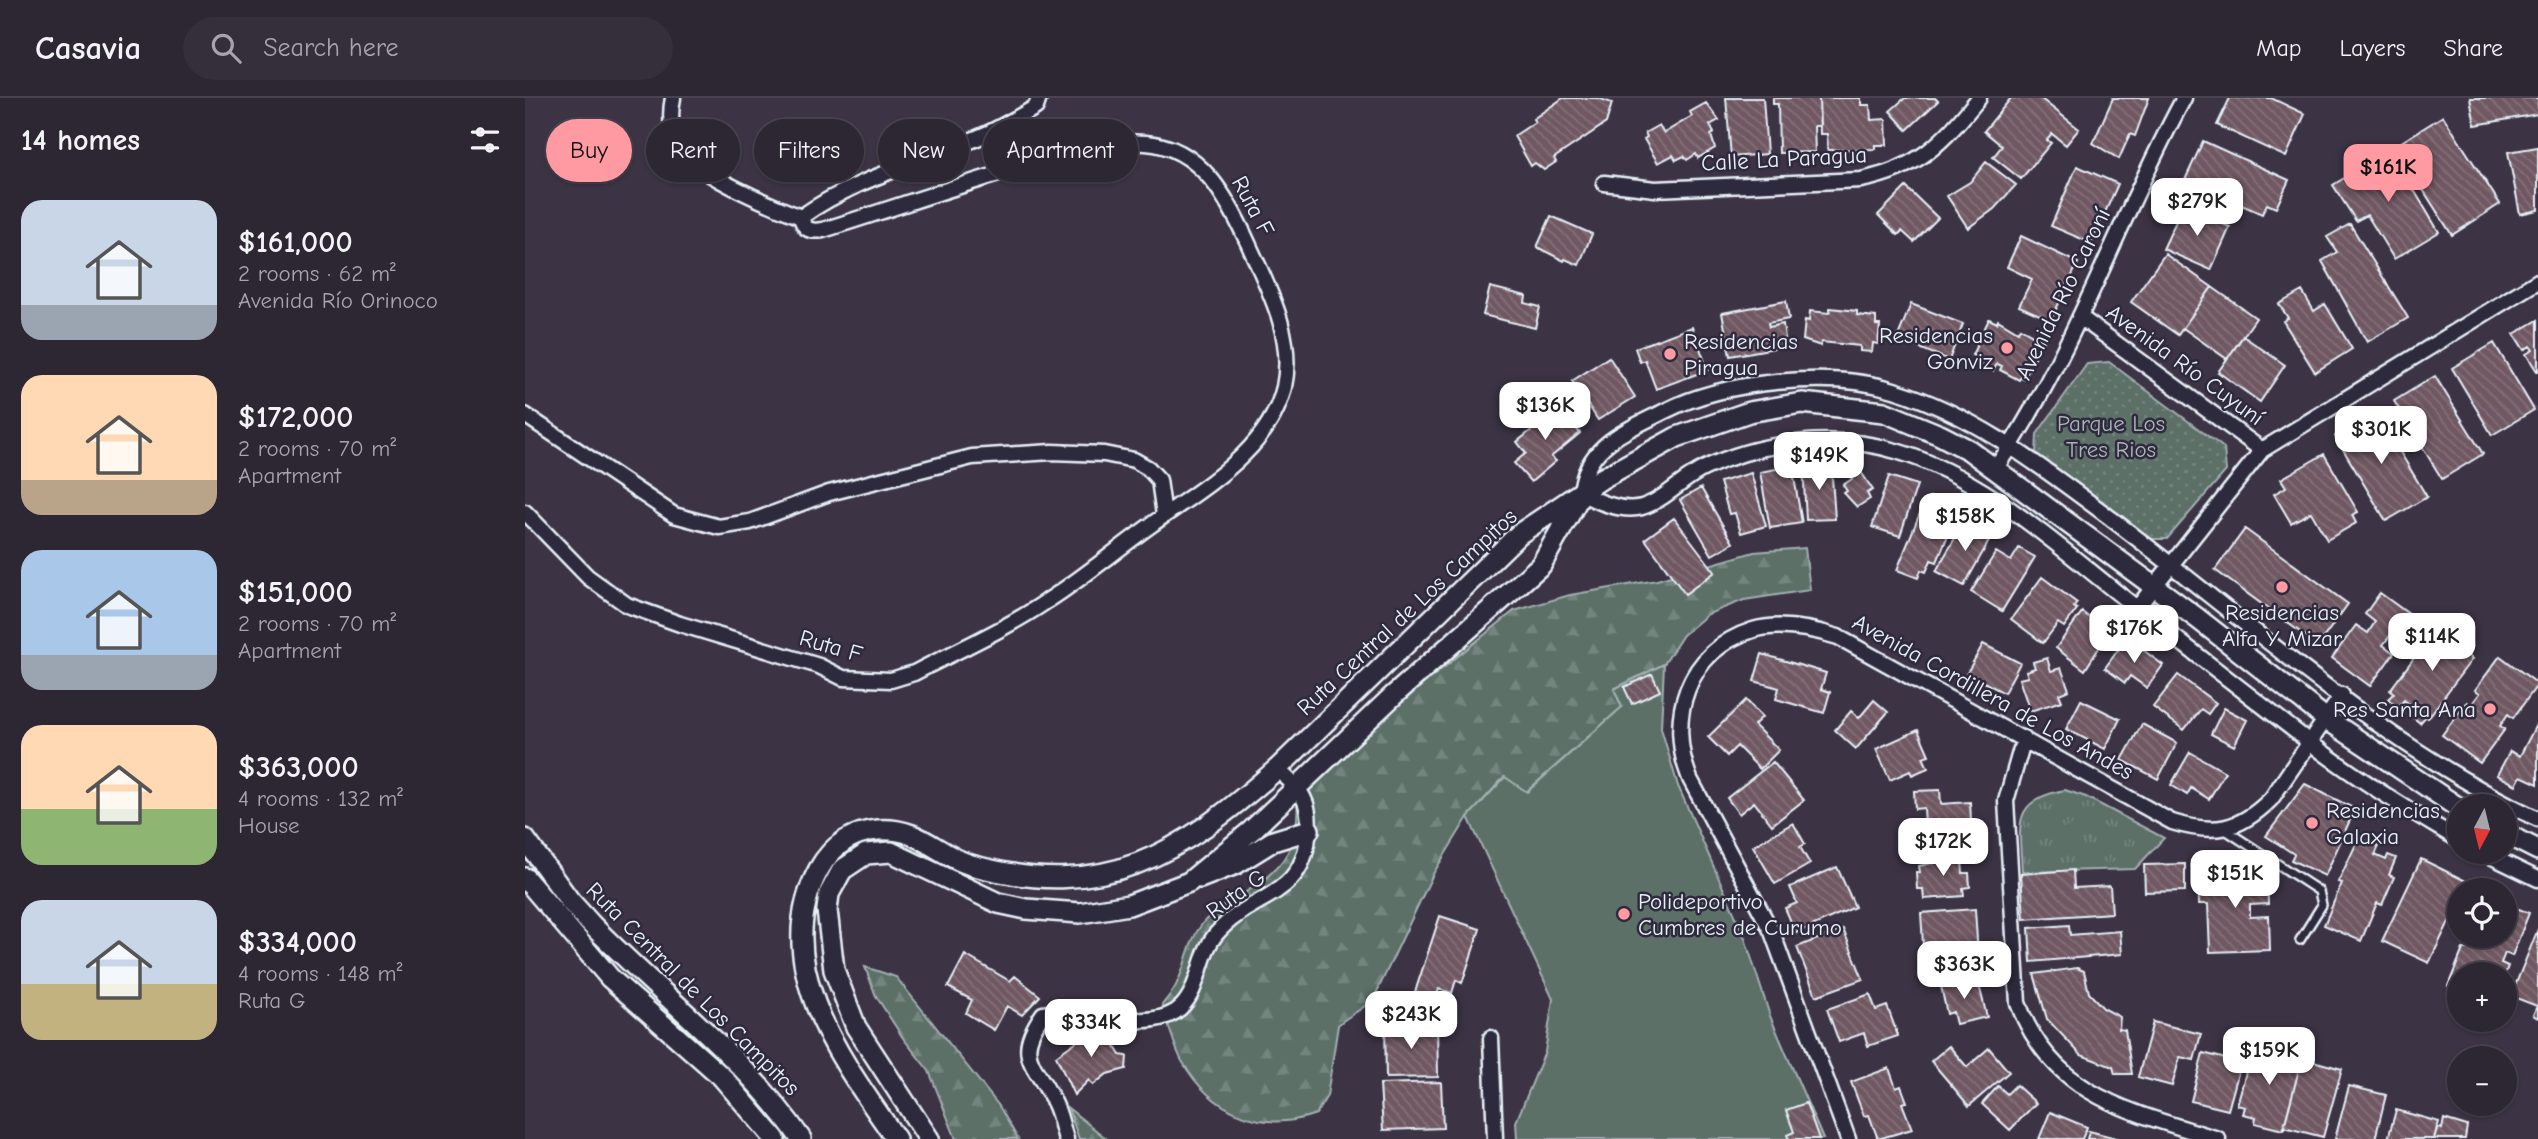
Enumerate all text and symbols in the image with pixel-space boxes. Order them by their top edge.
search box [183,17,673,80]
text: Casavia [35,29,141,67]
icon: search [207,29,245,67]
text: Search here [263,33,399,63]
text: Map [2256,34,2302,62]
text: Layers [2340,34,2405,62]
text: Share [2443,34,2503,62]
chip: Buy [546,119,632,182]
chip: Rent [646,119,740,182]
chip: Filters [754,119,864,182]
chip: New [878,119,969,182]
chip: Apartment [983,119,1138,182]
icon: filters [466,121,504,159]
text: 14 homes [21,123,140,158]
street label: Calle La Paragua [1700,141,1868,177]
pin: $161K [2339,144,2437,204]
text: $161K [2360,153,2416,180]
street label: Ruta F [1226,171,1280,241]
pin: $279K [2148,178,2246,238]
text: $279K [2167,187,2227,214]
street label: Avenida Río Caroní [2010,203,2117,384]
text: $161,000 [238,225,353,260]
icon: home [77,228,161,312]
text: 2 rooms · 62 m² [238,260,396,287]
text: Avenida Río Orinoco [238,287,438,314]
street label: Avenida Río Cuyuní [2101,299,2270,432]
place label: Residencias Gonviz [1879,322,1993,375]
place label: Residencias Piragua [1684,328,1798,381]
marker: Residencias Gonviz [1999,340,2015,356]
marker: Residencias Piragua [1662,346,1678,362]
pin: $136K [1496,382,1594,442]
text: $136K [1515,391,1575,418]
text: $172,000 [238,400,354,435]
icon: home [77,403,161,487]
pin: $301K [2332,406,2430,466]
park label: Parque Los Tres Rios [2057,410,2165,463]
text: $301K [2351,415,2411,442]
pin: $149K [1770,432,1868,492]
text: 2 rooms · 70 m² [238,435,396,462]
text: $149K [1790,441,1848,468]
text: Apartment [238,462,341,489]
pin: $158K [1916,494,2014,553]
text: $158K [1935,502,1995,529]
street label: Ruta Central de Los Campitos [1291,503,1523,721]
text: $151,000 [238,575,353,610]
icon: home [77,578,161,662]
marker: Residencias Alfa Y Mizar [2274,579,2290,595]
place label: Residencias Alfa Y Mizar [2222,599,2343,652]
pin: $176K [2085,606,2183,665]
street label: Avenida Cordillera de Los Andes [1848,608,2138,786]
text: 2 rooms · 70 m² [238,610,396,637]
text: $176K [2105,614,2163,641]
pin: $114K [2383,614,2481,673]
text: $114K [2404,622,2460,649]
street label: Ruta F [796,624,866,668]
text: Apartment [238,637,341,664]
place label: Res Santa Ana [2333,696,2476,723]
marker: Res Santa Ana [2482,701,2498,717]
text: $363,000 [238,750,359,785]
icon: home [77,753,161,837]
text: 4 rooms · 132 m² [238,785,403,812]
north arrow [2447,794,2517,864]
map controls [2447,794,2517,1116]
place label: Residencias Galaxia [2326,797,2440,850]
text: House [238,812,300,839]
marker: Residencias Galaxia [2304,815,2320,831]
pin: $172K [1894,818,1992,878]
text: $172K [1914,827,1972,854]
pin: $151K [2186,850,2284,910]
text: $151K [2206,859,2264,886]
street label: Ruta G [1201,863,1271,925]
street label: Ruta Central de Los Campitos [581,877,805,1101]
button: locate [2447,878,2517,948]
place label: Polideportivo Cumbres de Curumo [1638,888,1842,941]
marker: Polideportivo Cumbres de Curumo [1616,906,1632,922]
text: $334,000 [238,925,357,960]
icon: home [77,928,161,1012]
pin: $363K [1915,942,2013,1001]
text: $363K [1933,950,1995,977]
text: 4 rooms · 148 m² [238,960,402,987]
button: + [2447,962,2517,1032]
text: Ruta G [238,987,305,1014]
pin: $243K [1362,992,1460,1051]
pin: $334K [1042,1000,1140,1059]
text: $243K [1381,1000,1441,1027]
text: $334K [1061,1008,1121,1035]
pin: $159K [2220,1028,2318,1087]
text: $159K [2239,1036,2299,1063]
button: − [2447,1046,2517,1116]

